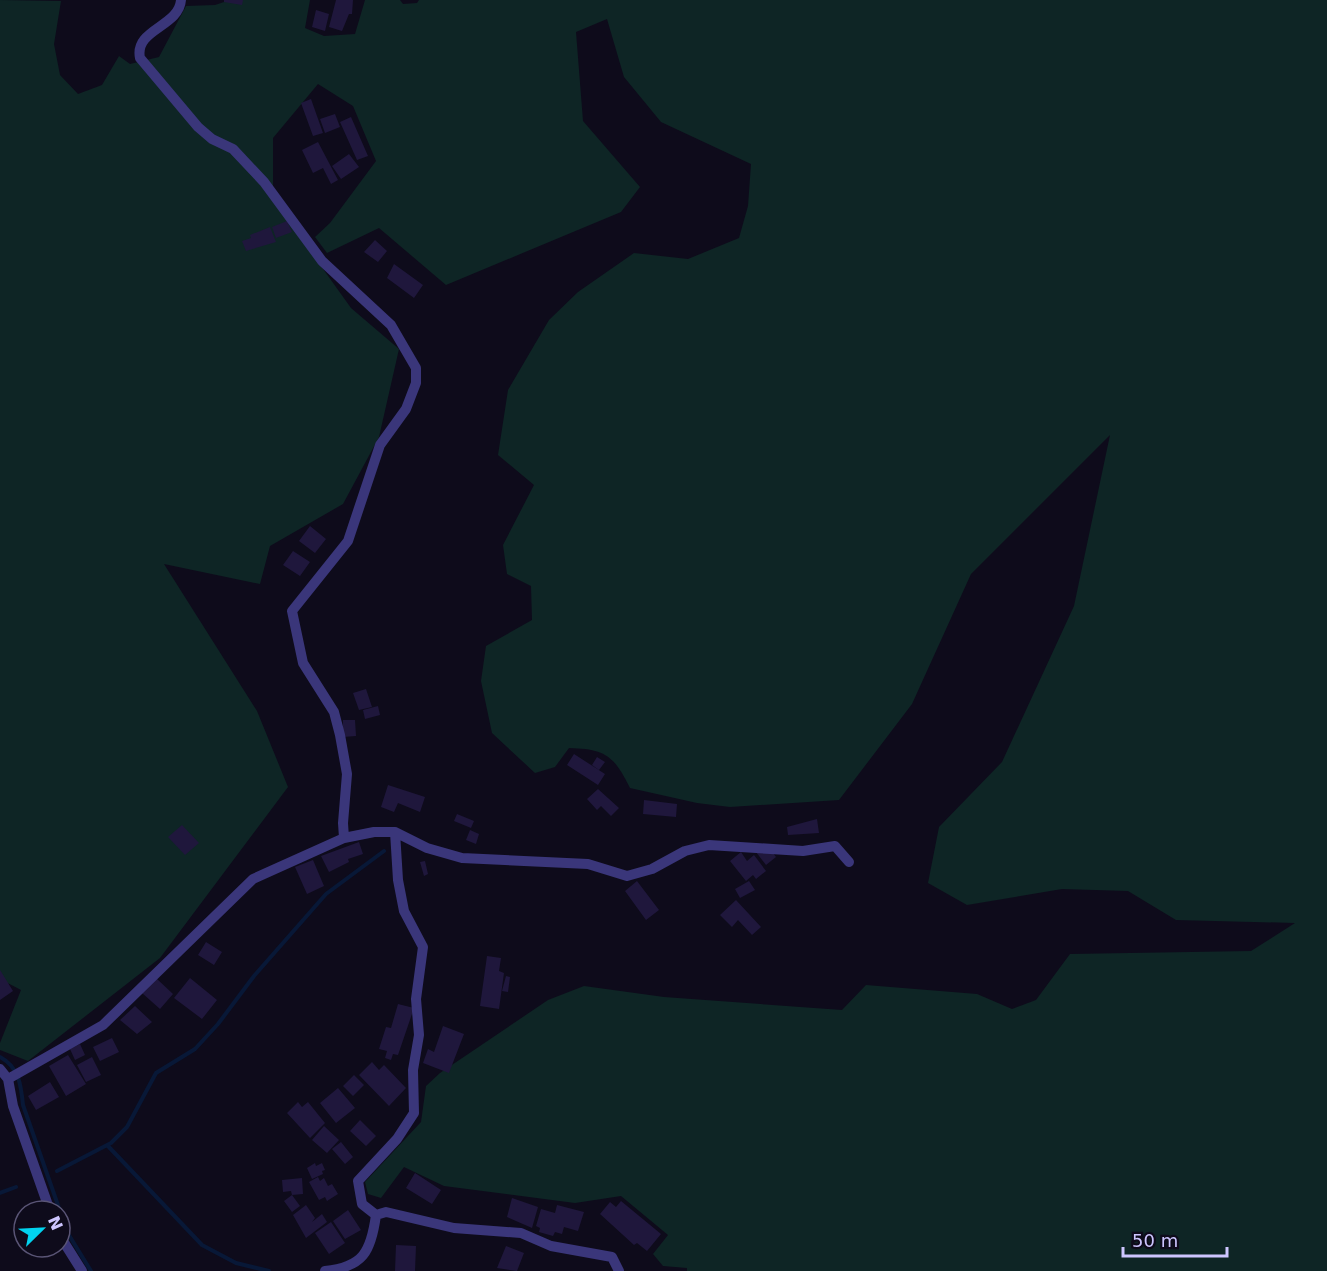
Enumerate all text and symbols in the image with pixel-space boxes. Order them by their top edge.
north arrow [12,1199,72,1259]
text: N [44,1213,67,1233]
scale bar [1123,1220,1226,1258]
text: 50 m [1132,1230,1178,1251]

